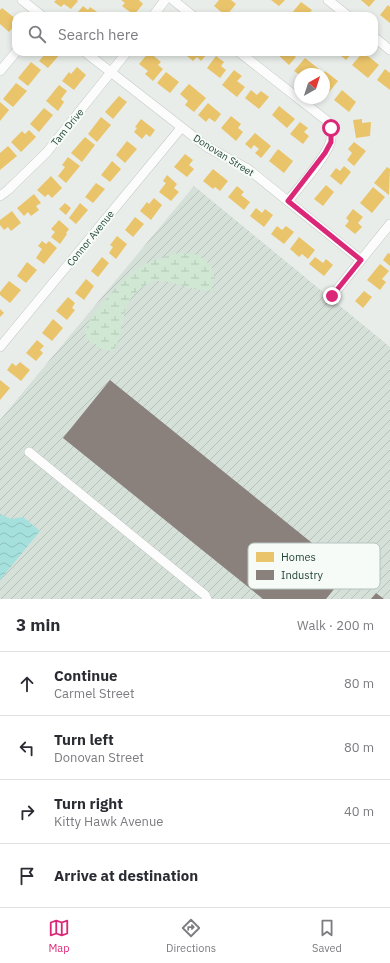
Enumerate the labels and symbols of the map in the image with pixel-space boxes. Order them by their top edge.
north arrow [294,68,330,104]
street label: Tam Drive [48,105,87,149]
route start [322,119,340,137]
street label: Donovan Street [191,132,257,180]
street label: Connor Avenue [64,207,117,269]
route end [323,287,341,305]
legend [248,543,380,589]
text: Homes [281,550,316,564]
text: Industry [281,568,324,582]

